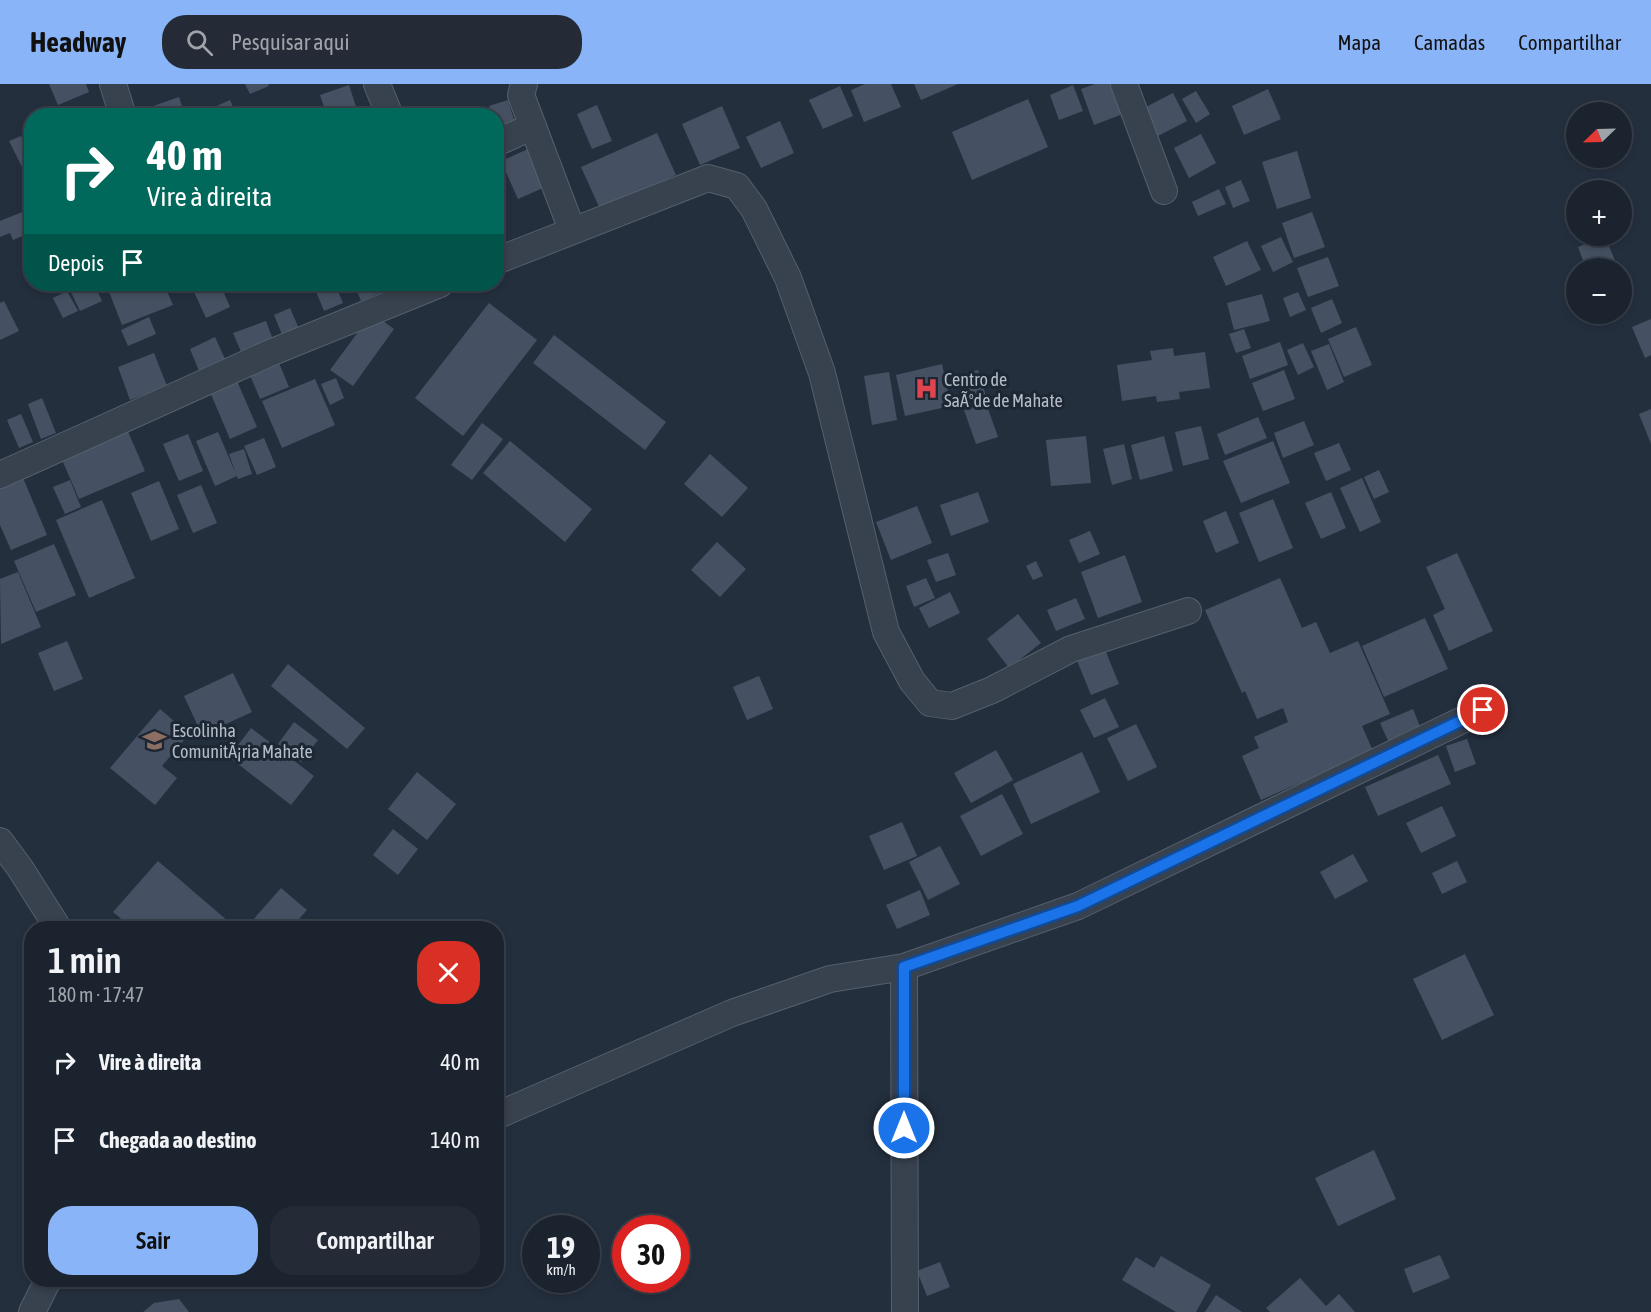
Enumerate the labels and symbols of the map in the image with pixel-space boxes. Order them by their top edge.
north arrow [1566,102,1632,168]
place label: Centro de SaÃºde de Mahate [944,369,1063,411]
hospital icon: Centro de SaÃºde de Mahate [913,376,939,402]
pin [1457,684,1508,735]
place label: Escolinha ComunitÃ¡ria Mahate [172,720,313,762]
school or university icon: Escolinha ComunitÃ¡ria Mahate [141,727,167,753]
position arrow [872,1096,936,1160]
speed limit sign: 30 [612,1215,690,1293]

